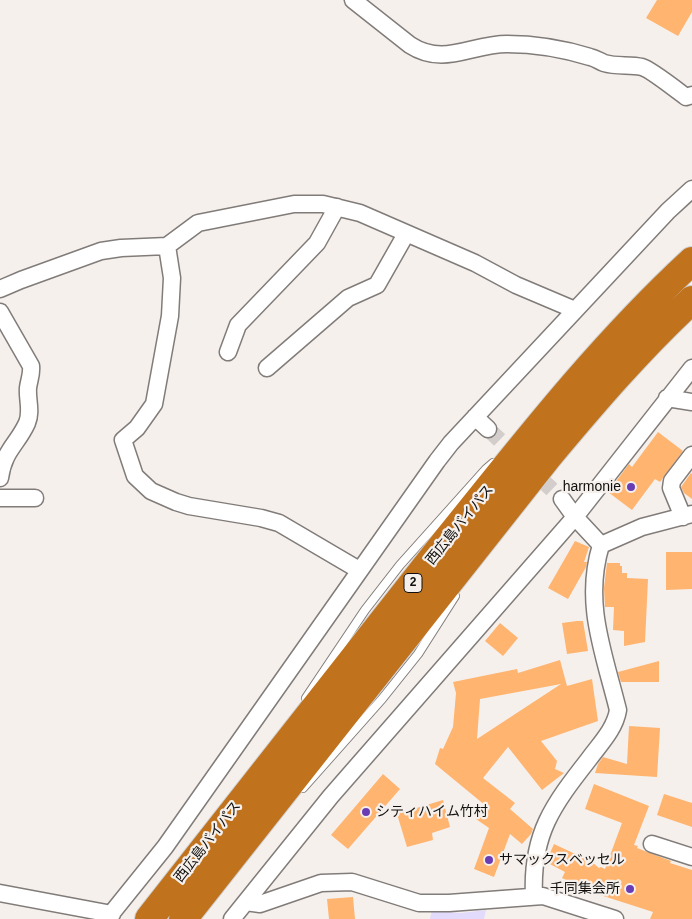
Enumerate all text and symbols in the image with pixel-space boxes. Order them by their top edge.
place label: harmonie [563,479,621,495]
marker: harmonie [625,481,637,493]
street label: 西広島バイパス [423,482,497,568]
road number: 2 [404,574,422,592]
street label: 西広島バイパス [171,798,245,886]
place label: シティハイム竹村 [376,804,488,820]
marker: シティハイム竹村 [360,806,372,818]
place label: サマックスベッセル [499,852,625,868]
marker: サマックスベッセル [483,854,495,866]
place label: 千同集会所 [550,881,620,897]
marker: 千同集会所 [624,883,636,895]

